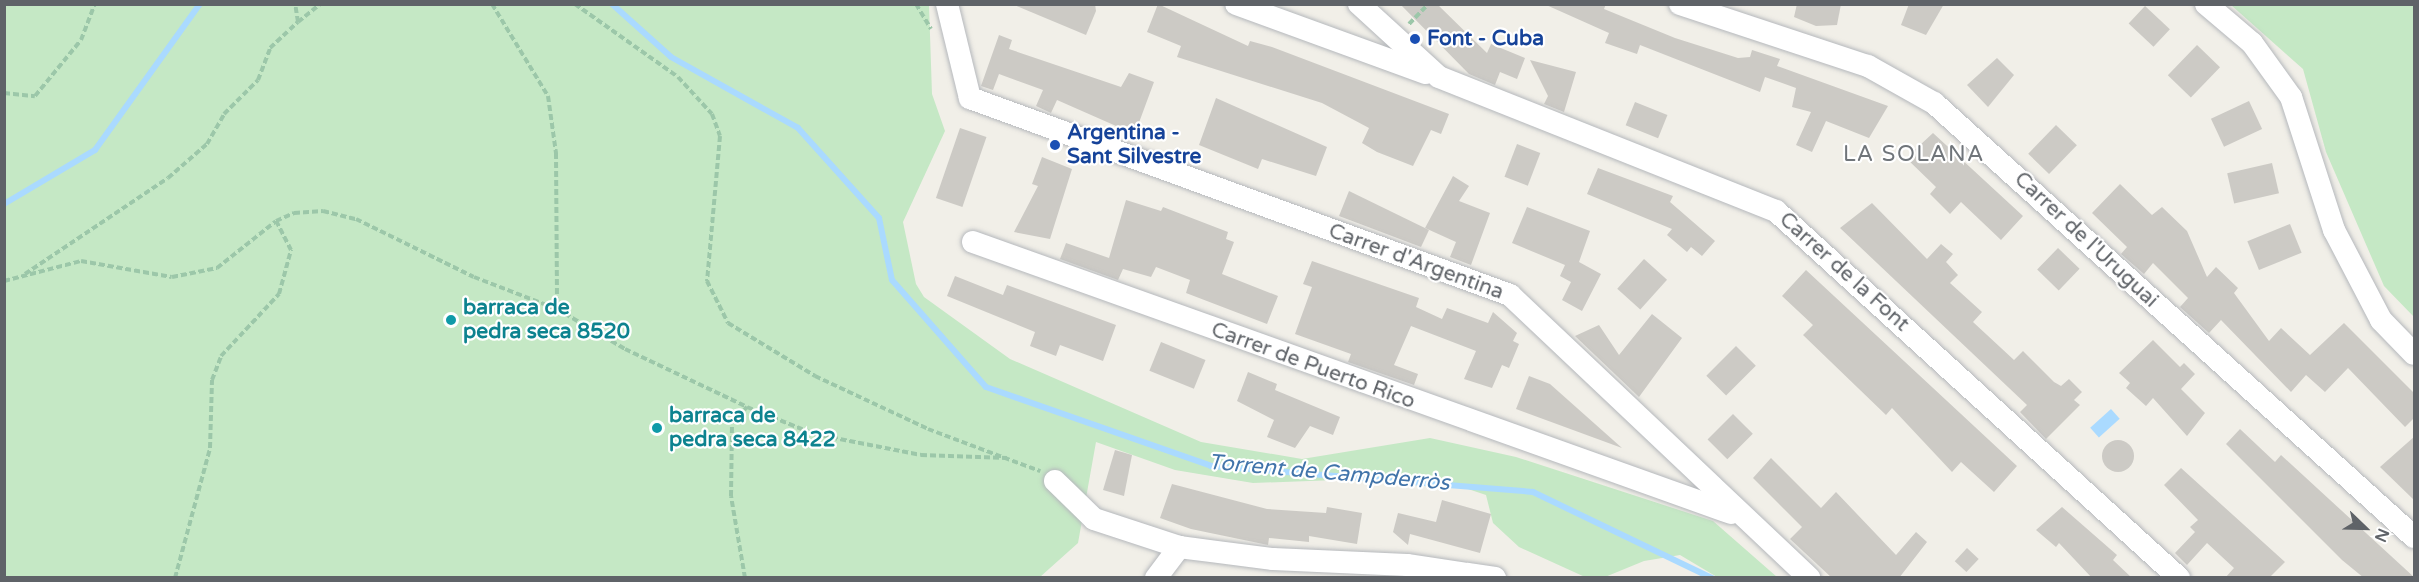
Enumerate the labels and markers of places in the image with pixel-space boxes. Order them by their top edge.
place label: Font - Cuba [1427,26,1544,52]
marker: Font - Cuba [1408,32,1422,46]
place label: Argentina - Sant Silvestre [1067,120,1201,170]
marker: Argentina - Sant Silvestre [1048,138,1062,152]
place label: barraca de pedra seca 8520 [463,295,630,345]
marker: barraca de pedra seca 8520 [444,313,458,327]
place label: barraca de pedra seca 8422 [669,403,836,453]
marker: barraca de pedra seca 8422 [650,421,664,435]

